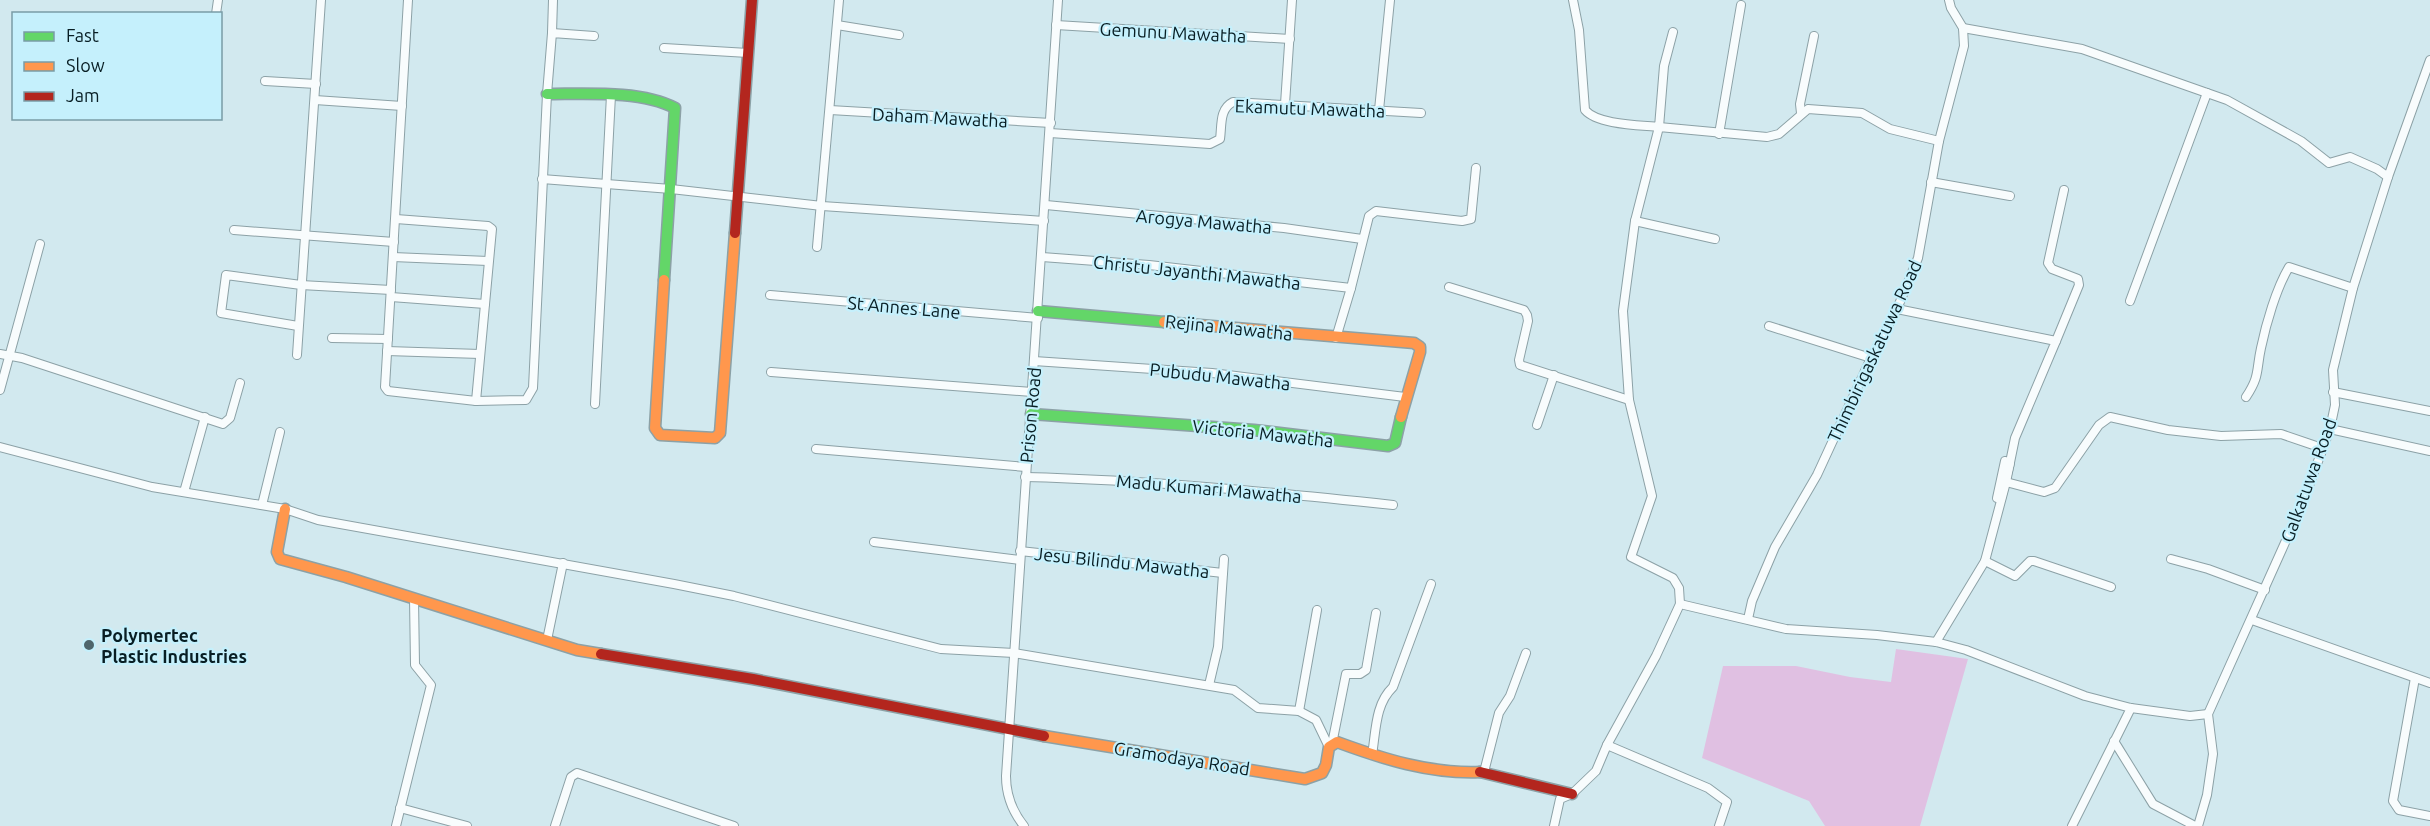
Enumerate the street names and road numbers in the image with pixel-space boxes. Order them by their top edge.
street label: Gemunu Mawatha [1099,18,1247,46]
street label: Ekamutu Mawatha [1235,95,1385,121]
street label: Daham Mawatha [872,103,1008,131]
street label: Arogya Mawatha [1135,205,1273,237]
street label: Christu Jayanthi Mawatha [1092,251,1302,293]
street label: Thimbirigaskatuwa Road [1823,257,1925,445]
street label: St Annes Lane [847,292,961,322]
street label: Rejina Mawatha [1164,310,1294,344]
street label: Pubudu Mawatha [1149,359,1291,393]
street label: Prison Road [1016,366,1044,464]
street label: Galkatuwa Road [2276,415,2340,545]
street label: Victoria Mawatha [1192,416,1334,450]
street label: Madu Kumari Mawatha [1116,470,1302,506]
street label: Jesu Bilindu Mawatha [1034,543,1210,581]
street label: Gramodaya Road [1113,737,1251,779]

